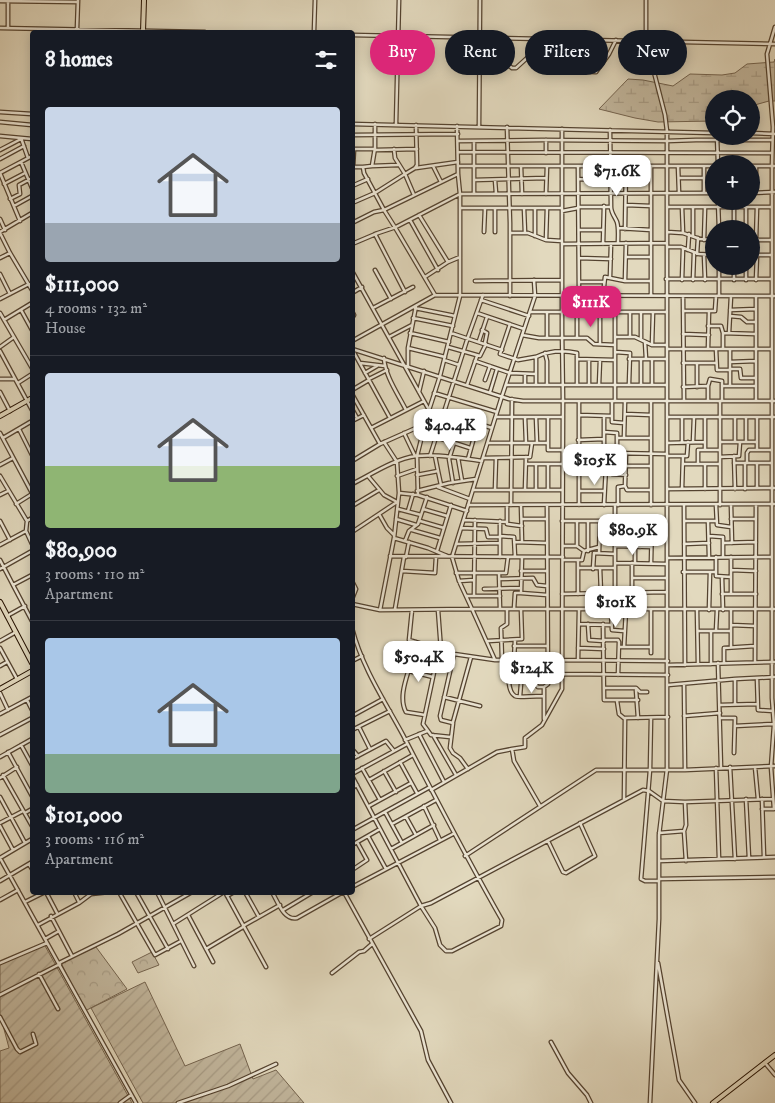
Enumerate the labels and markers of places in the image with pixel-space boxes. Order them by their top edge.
pin: $71.6K [576,154,658,197]
pin: $111K [556,286,626,328]
pin: $40.4K [409,408,491,451]
pin: $105K [560,444,630,486]
pin: $80.9K [592,514,674,556]
pin: $101K [581,586,651,628]
pin: $50.4K [378,640,460,683]
pin: $124K [497,652,567,694]

